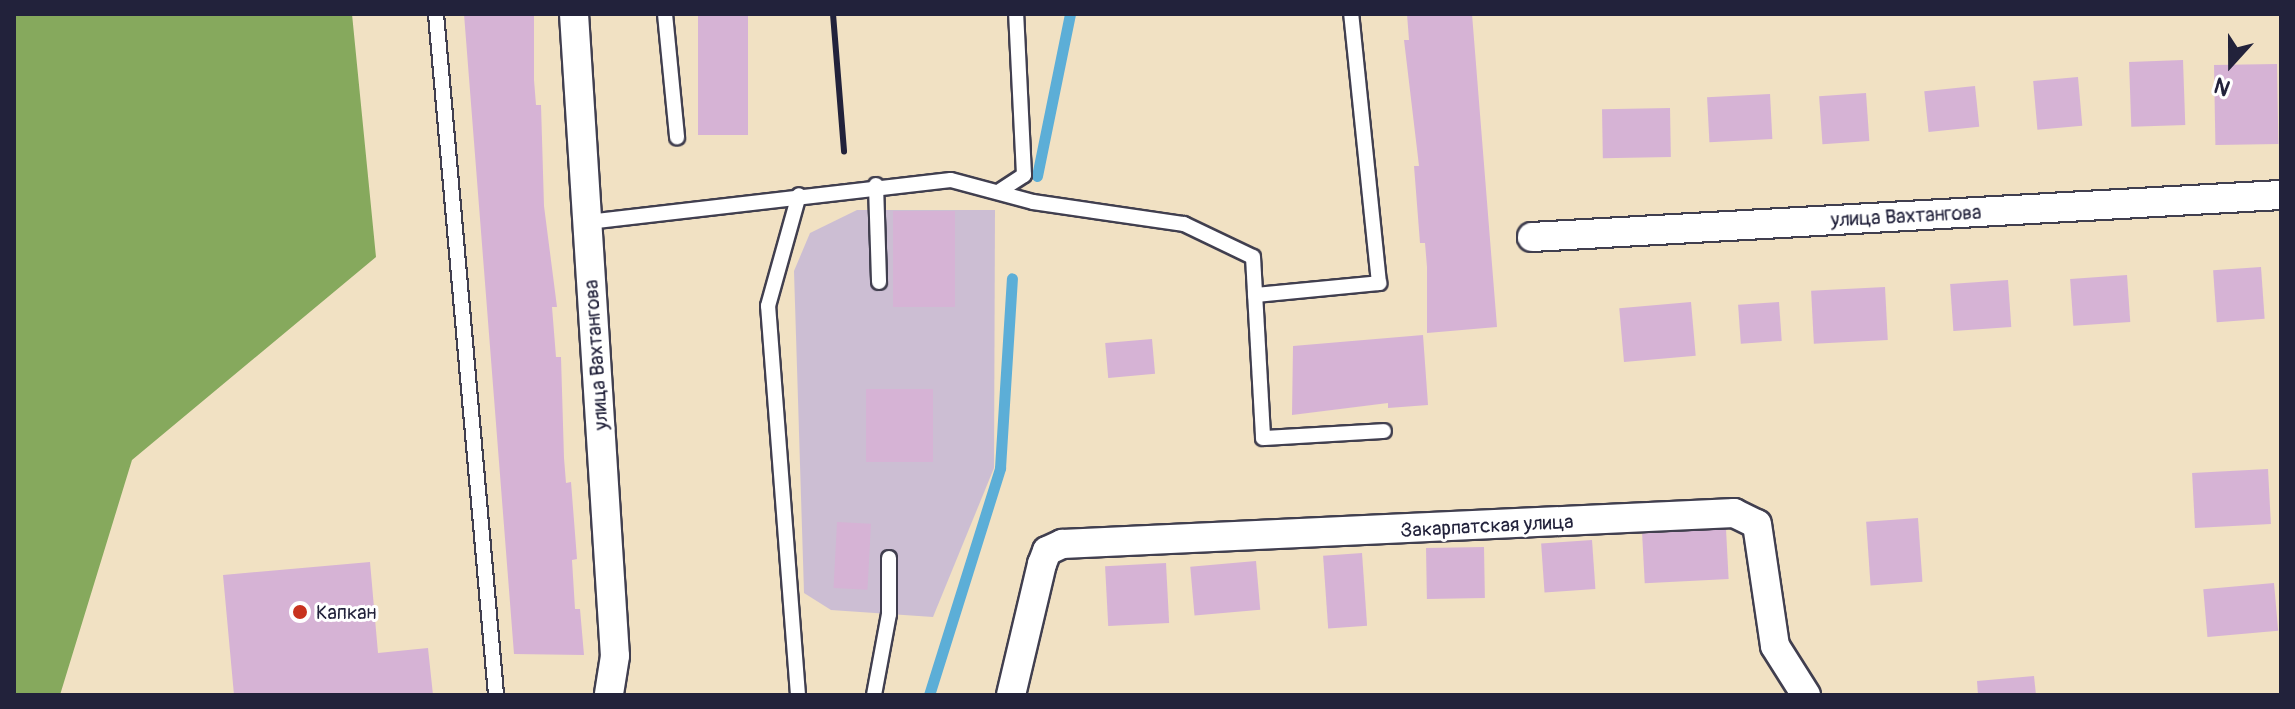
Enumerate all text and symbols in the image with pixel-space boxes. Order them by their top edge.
north arrow [2191,24,2271,104]
text: N [2210,71,2234,102]
street label: улица Вахтангова [1830,200,1982,232]
street label: улица Вахтангова [579,279,613,431]
street label: Закарпатская улица [1400,509,1574,543]
place label: Капкан [316,600,377,624]
marker: Капкан [291,603,309,621]

